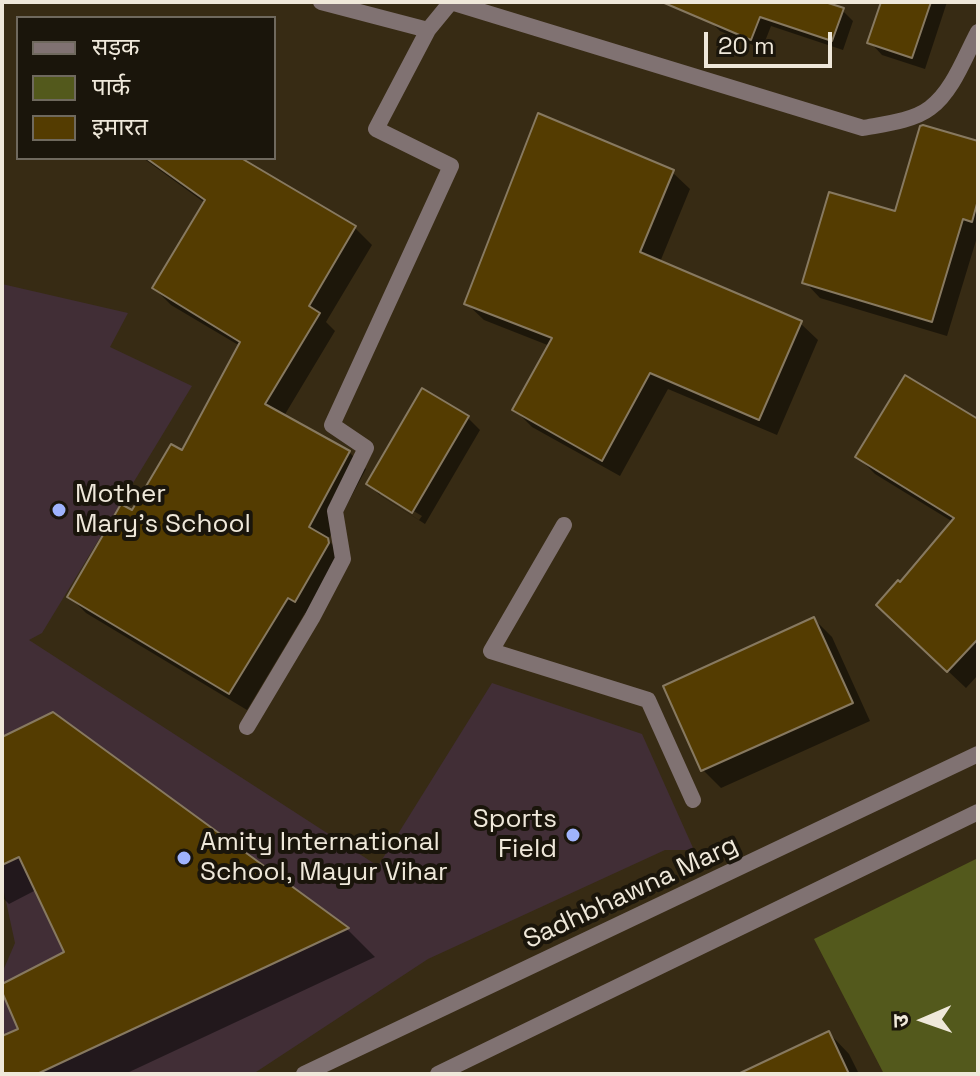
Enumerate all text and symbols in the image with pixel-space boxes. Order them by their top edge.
legend [16,16,276,160]
scale bar [708,16,836,66]
text: 20 m [718,30,775,61]
text: सड़क [92,31,140,62]
text: पार्क [92,71,130,102]
text: इमारत [92,111,148,142]
place label: Mother Mary's School [75,479,251,540]
marker: Mother Mary's School [50,501,68,519]
place label: Sports Field [473,804,557,866]
marker: Sports Field [564,826,582,844]
place label: Amity International School, Mayur Vihar [200,827,448,888]
street label: Sadhbhawna Marg [519,830,743,956]
marker: Amity International School, Mayur Vihar [175,849,193,867]
north arrow [884,980,964,1060]
text: उ [886,1014,914,1028]

